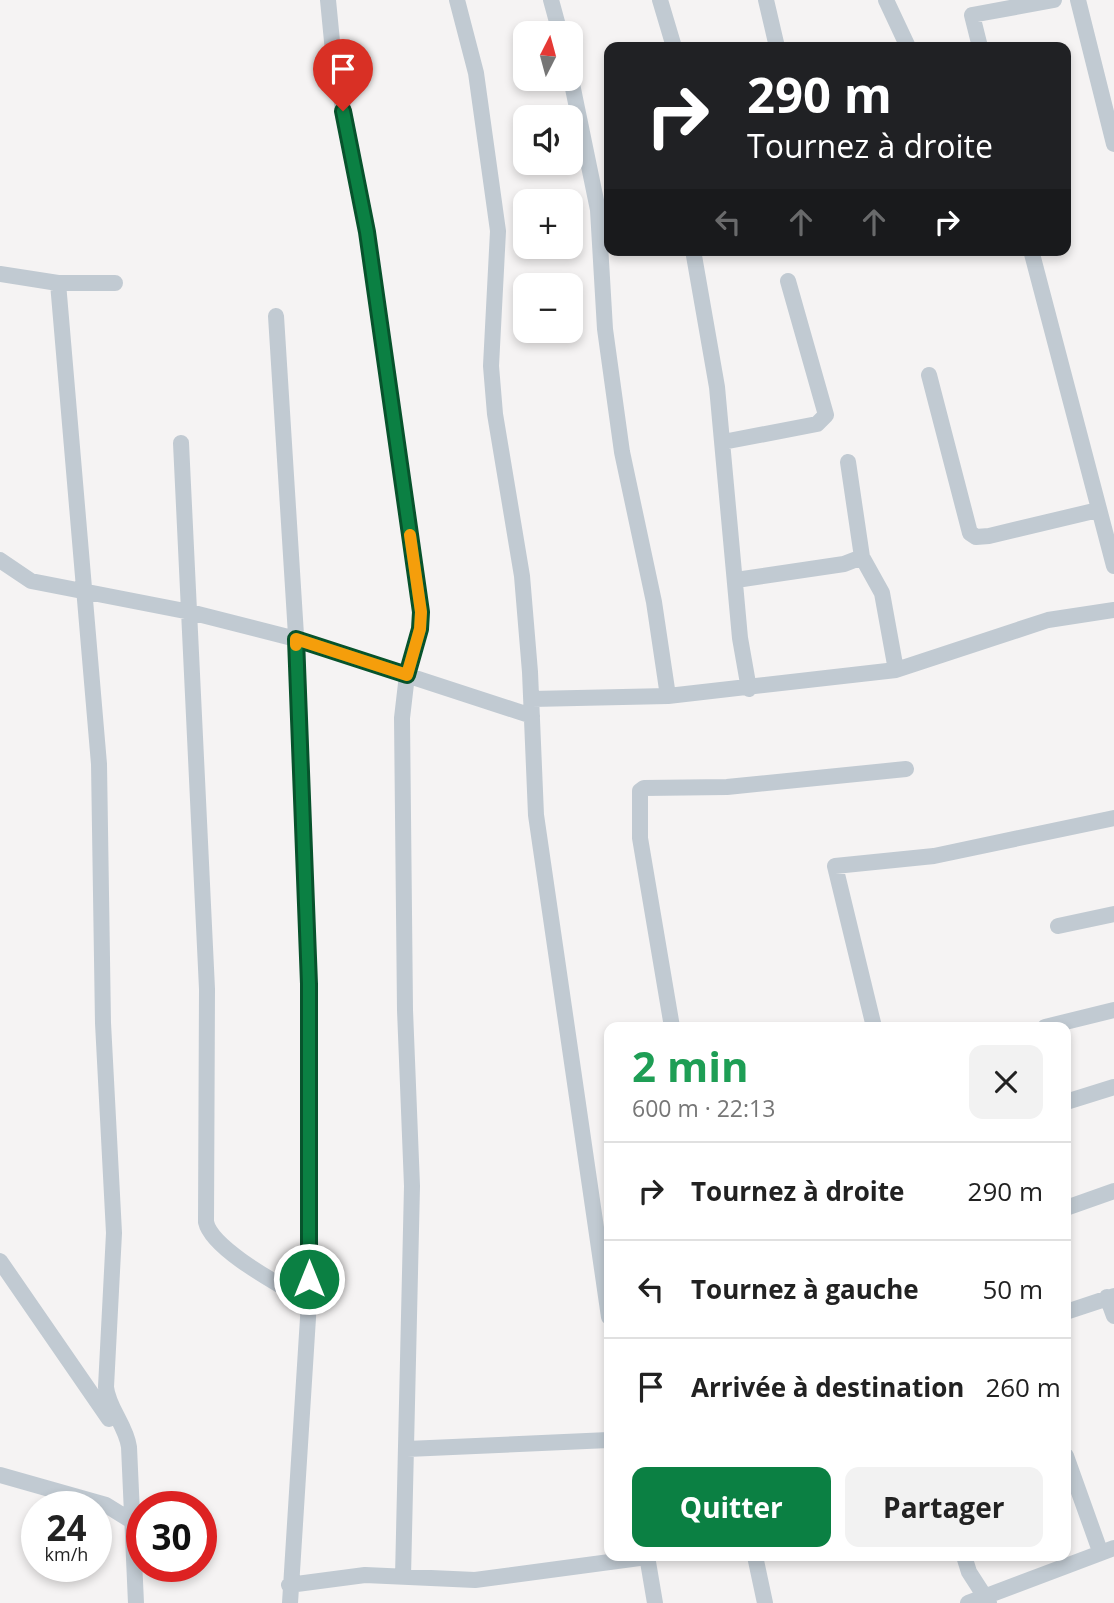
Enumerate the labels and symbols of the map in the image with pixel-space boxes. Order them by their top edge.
north arrow [513,21,583,91]
pin [313,39,373,111]
position arrow [272,1242,346,1316]
speed limit sign: 30 [126,1491,217,1582]

